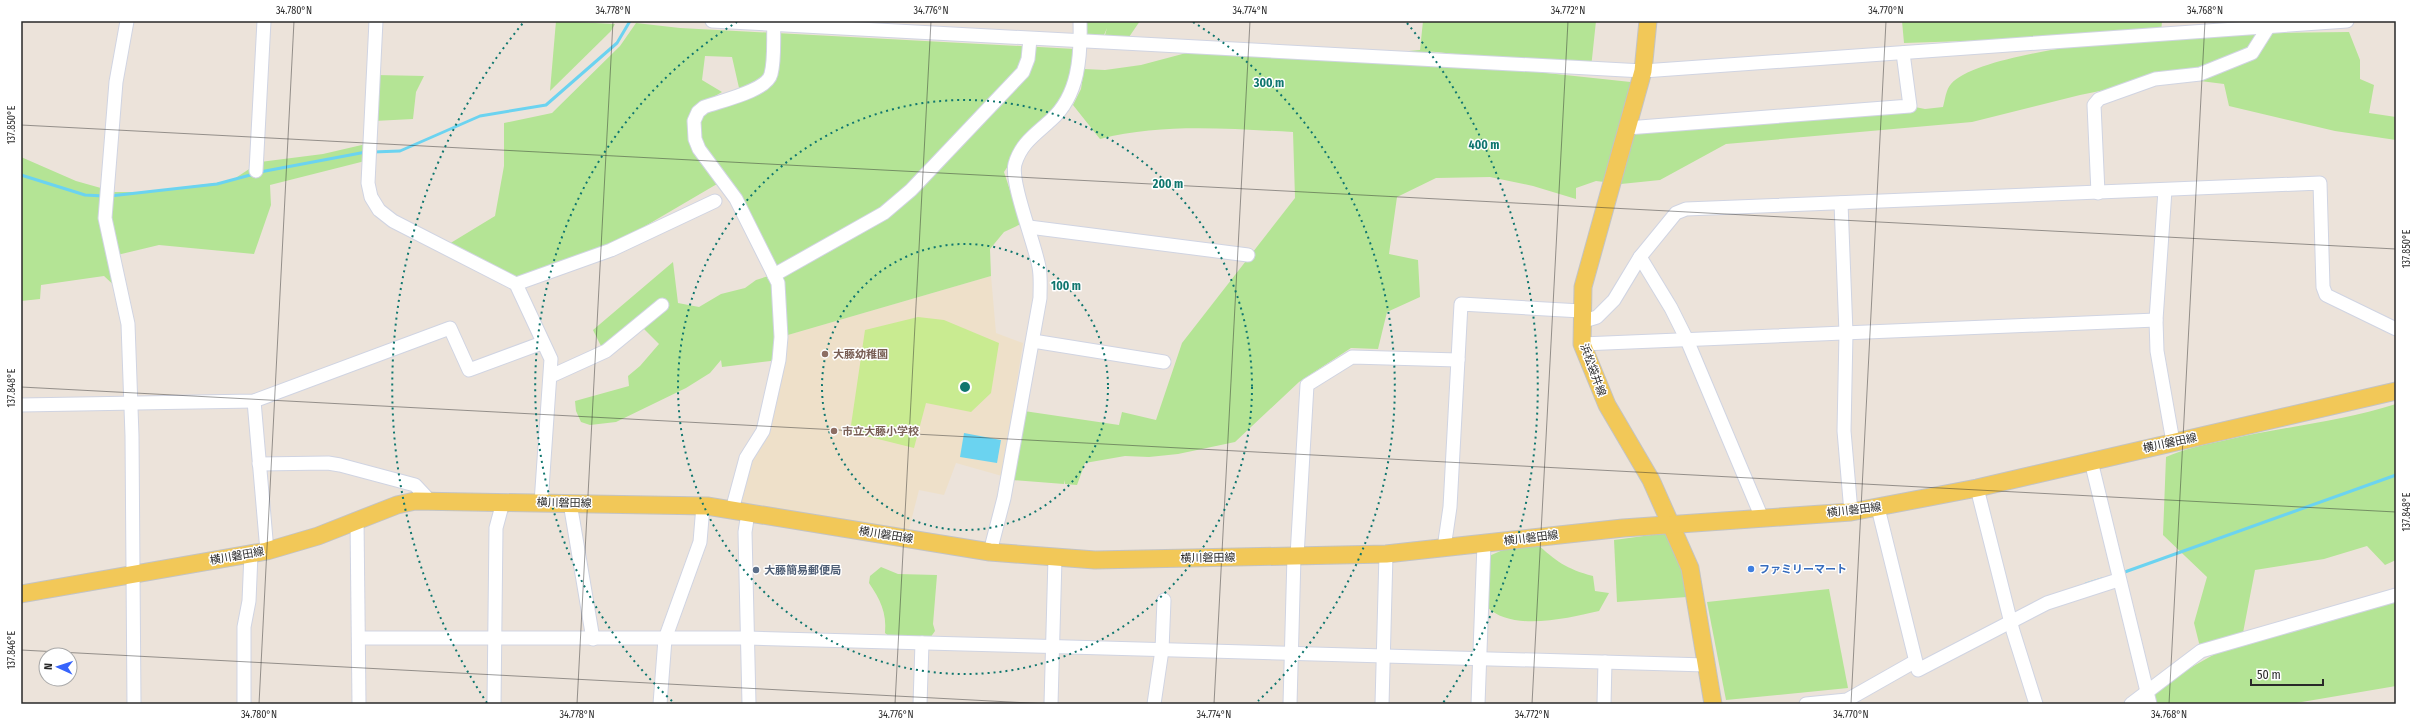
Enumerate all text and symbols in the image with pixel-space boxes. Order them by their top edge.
text: 34.780°N [276,5,312,17]
text: 34.778°N [595,5,631,17]
text: 34.776°N [914,5,948,17]
text: 34.774°N [1233,5,1267,17]
text: 34.772°N [1551,5,1585,17]
text: 34.770°N [1868,5,1904,17]
text: 34.768°N [2187,5,2223,17]
text: 300 m [1253,76,1284,90]
text: 137.850°E [6,105,18,144]
text: 400 m [1469,138,1499,152]
text: 200 m [1152,177,1183,191]
text: 137.850°E [2401,229,2413,268]
text: 100 m [1051,279,1081,293]
street label: 浜松袋井線 [1577,342,1609,398]
place label: 大藤幼稚園 [833,348,888,361]
marker: 大藤幼稚園 [820,349,830,359]
text: 137.848°E [6,368,18,407]
centre of rings [958,380,972,394]
place label: 市立大藤小学校 [842,425,919,438]
marker: 市立大藤小学校 [829,426,839,436]
street label: 横川磐田線 [2142,431,2198,455]
text: 137.848°E [2401,492,2413,531]
street label: 横川磐田線 [536,496,592,510]
street label: 横川磐田線 [1826,500,1882,520]
street label: 横川磐田線 [858,524,914,546]
street label: 横川磐田線 [1503,528,1559,548]
street label: 横川磐田線 [209,545,265,567]
street label: 横川磐田線 [1180,551,1236,565]
place label: ファミリーマート [1759,563,1847,576]
place label: 大藤簡易郵便局 [764,564,841,577]
marker: ファミリーマート [1746,564,1756,574]
marker: 大藤簡易郵便局 [751,565,761,575]
text: 137.846°E [6,630,18,669]
north arrow [38,647,78,687]
scale bar [2251,661,2323,687]
text: N [42,663,55,670]
text: 50 m [2257,668,2281,682]
text: 34.780°N [241,709,277,721]
text: 34.778°N [559,709,595,721]
text: 34.776°N [879,709,913,721]
text: 34.774°N [1197,709,1231,721]
text: 34.772°N [1515,709,1549,721]
text: 34.770°N [1833,709,1869,721]
text: 34.768°N [2151,709,2187,721]

